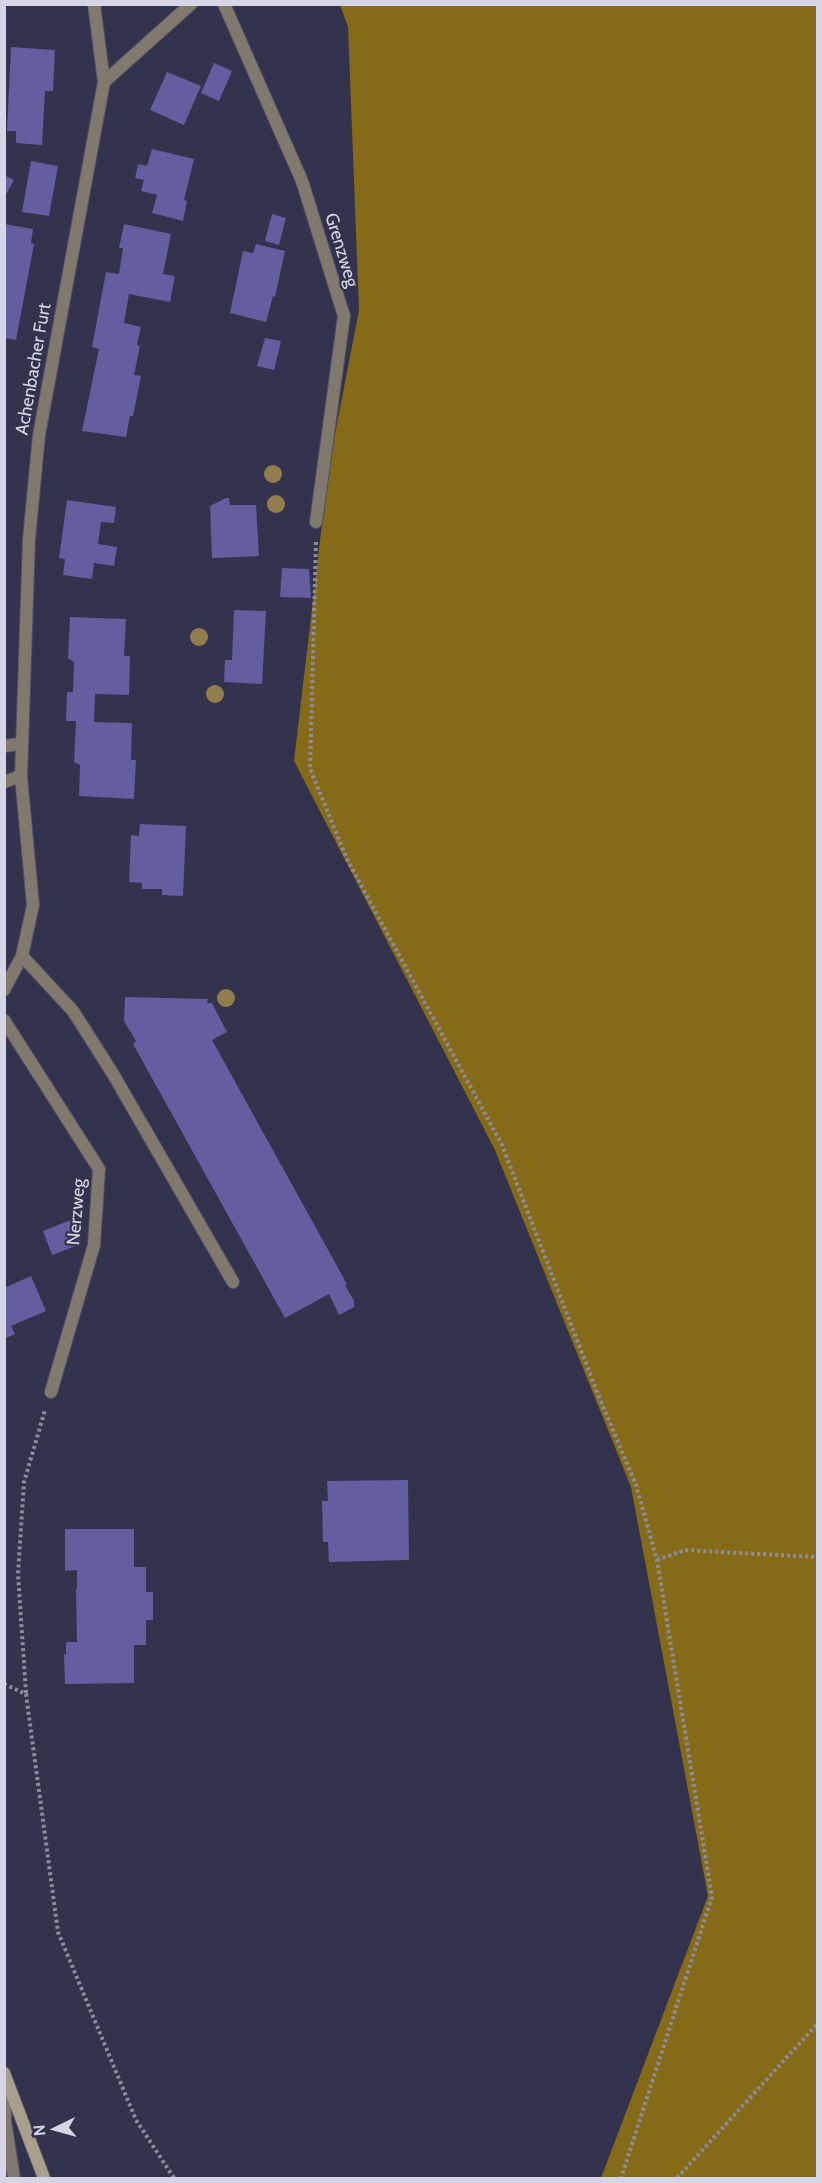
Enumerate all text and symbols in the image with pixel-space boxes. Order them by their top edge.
street label: Grenzweg [320,210,364,291]
street label: Achenbacher Furt [11,301,55,437]
street label: Nerzweg [62,1177,90,1246]
north arrow [24,2099,84,2159]
text: N [30,2124,50,2137]

